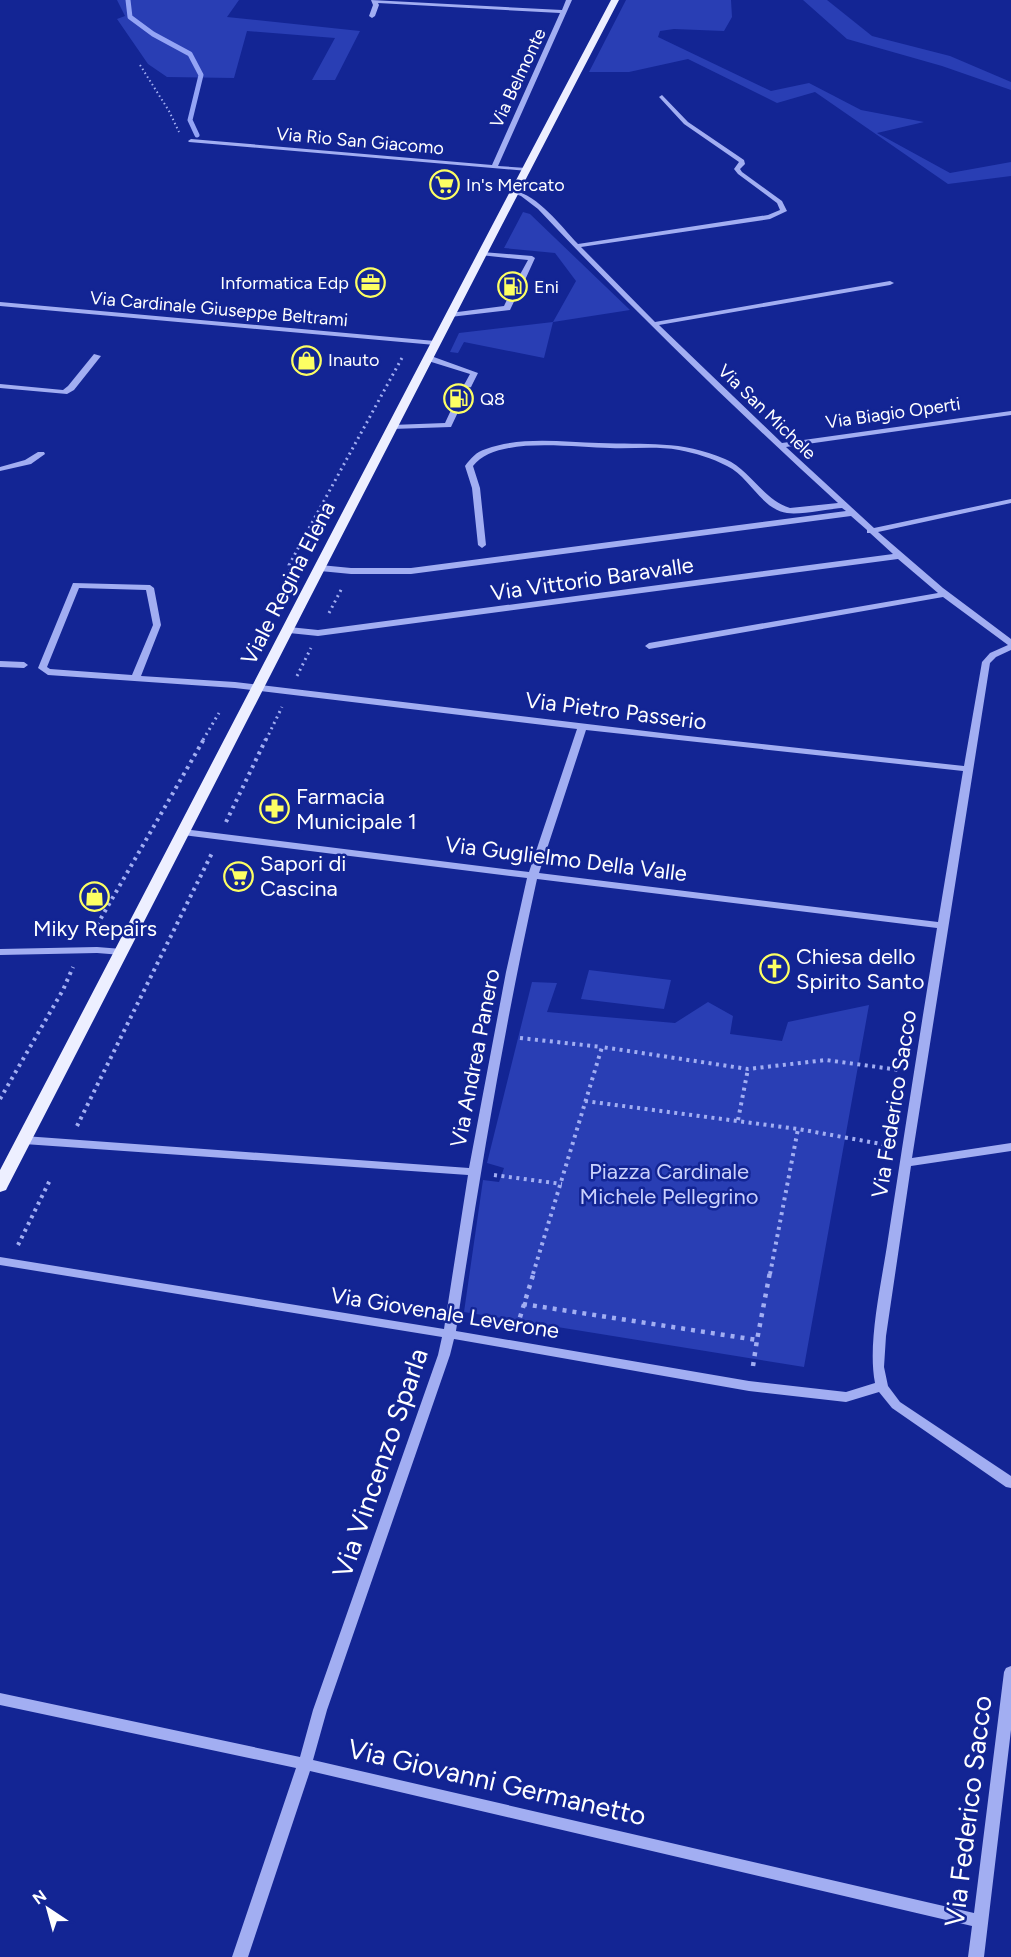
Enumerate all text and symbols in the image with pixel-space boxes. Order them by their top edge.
street label: Via Belmonte [485,25,551,131]
street label: Via Rio San Giacomo [275,123,445,159]
supermarket icon: In's Mercato [429,169,461,201]
place label: In's Mercato [466,174,565,196]
office icon: Informatica Edp [354,267,386,299]
fuel station icon: Eni [497,271,529,303]
place label: Informatica Edp [220,272,349,294]
place label: Eni [534,276,559,298]
street label: Via Cardinale Giuseppe Beltrami [89,287,349,331]
shop icon: Inauto [291,344,323,376]
place label: Inauto [328,349,379,371]
street label: Via San Michele [713,360,821,464]
fuel station icon: Q8 [443,383,475,415]
place label: Q8 [480,388,505,410]
street label: Via Biagio Operti [824,393,962,433]
street label: Viale Regina Elena [235,497,341,669]
street label: Via Vittorio Baravalle [489,551,695,607]
street label: Via Pietro Passerio [524,686,708,736]
place label: Farmacia Municipale 1 [296,783,417,835]
pharmacy icon: Farmacia Municipale 1 [259,793,291,825]
street label: Via Guglielmo Della Valle [444,831,688,887]
place label: Sapori di Cascina [260,850,346,902]
supermarket icon: Sapori di Cascina [223,860,255,892]
shop icon: Miky Repairs [79,880,111,912]
place label: Miky Repairs [33,915,157,942]
place label: Chiesa dello Spirito Santo [796,943,925,995]
church icon: Chiesa dello Spirito Santo [759,953,791,985]
street label: Via Andrea Panero [444,966,506,1150]
street label: Via Federico Sacco [866,1008,922,1200]
park label: Piazza Cardinale Michele Pellegrino [580,1158,758,1210]
street label: Via Giovenale Leverone [329,1282,561,1344]
street label: Via Vincenzo Sparla [325,1344,435,1582]
street label: Via Federico Sacco [937,1693,999,1929]
street label: Via Giovanni Germanetto [345,1732,649,1832]
north arrow [18,1879,78,1939]
text: N [29,1886,50,1909]

